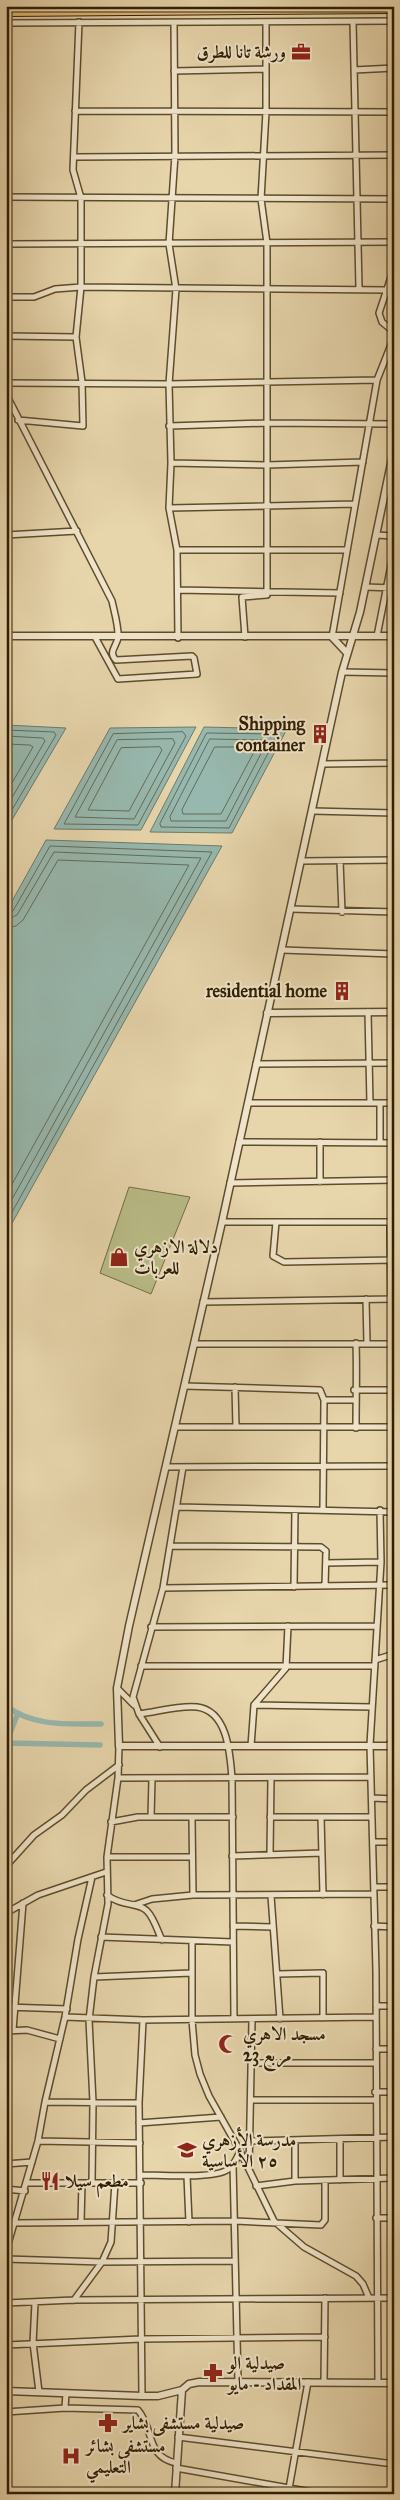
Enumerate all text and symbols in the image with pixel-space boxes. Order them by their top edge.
place label: ورشة تانا للطرق [197,41,286,64]
office icon: ورشة تانا للطرق [290,41,312,63]
place label: Shipping container [236,713,306,756]
building icon: Shipping container [309,723,331,745]
place label: residential home [205,980,327,1002]
building icon: residential home [331,980,353,1002]
place label: دلالة الازهري للعربات [134,1236,218,1280]
shop icon: دلالة الازهري للعربات [108,1246,130,1268]
place label: مسجد الاهري مربع 23 [243,2023,326,2072]
mosque icon: مسجد الاهري مربع 23 [217,2033,239,2055]
place label: مدرسة الأزهري ٢٥ الأساسية [202,2126,296,2172]
school or university icon: مدرسة الأزهري ٢٥ الأساسية [176,2139,198,2161]
restaurant icon: مطعم سيلا [39,2170,61,2192]
place label: مطعم سيلا [65,2170,129,2198]
place label: صيدلية الو المقداد - مايو [226,2352,302,2395]
pharmacy icon: صيدلية الو المقداد - مايو [202,2362,224,2384]
pharmacy icon: صيدلية مستشفى بشاير [97,2412,119,2434]
place label: صيدلية مستشفى بشاير [121,2412,244,2437]
place label: مستشفى بشائر التعليمي [84,2435,166,2484]
hospital icon: مستشفى بشائر التعليمي [60,2445,82,2467]

